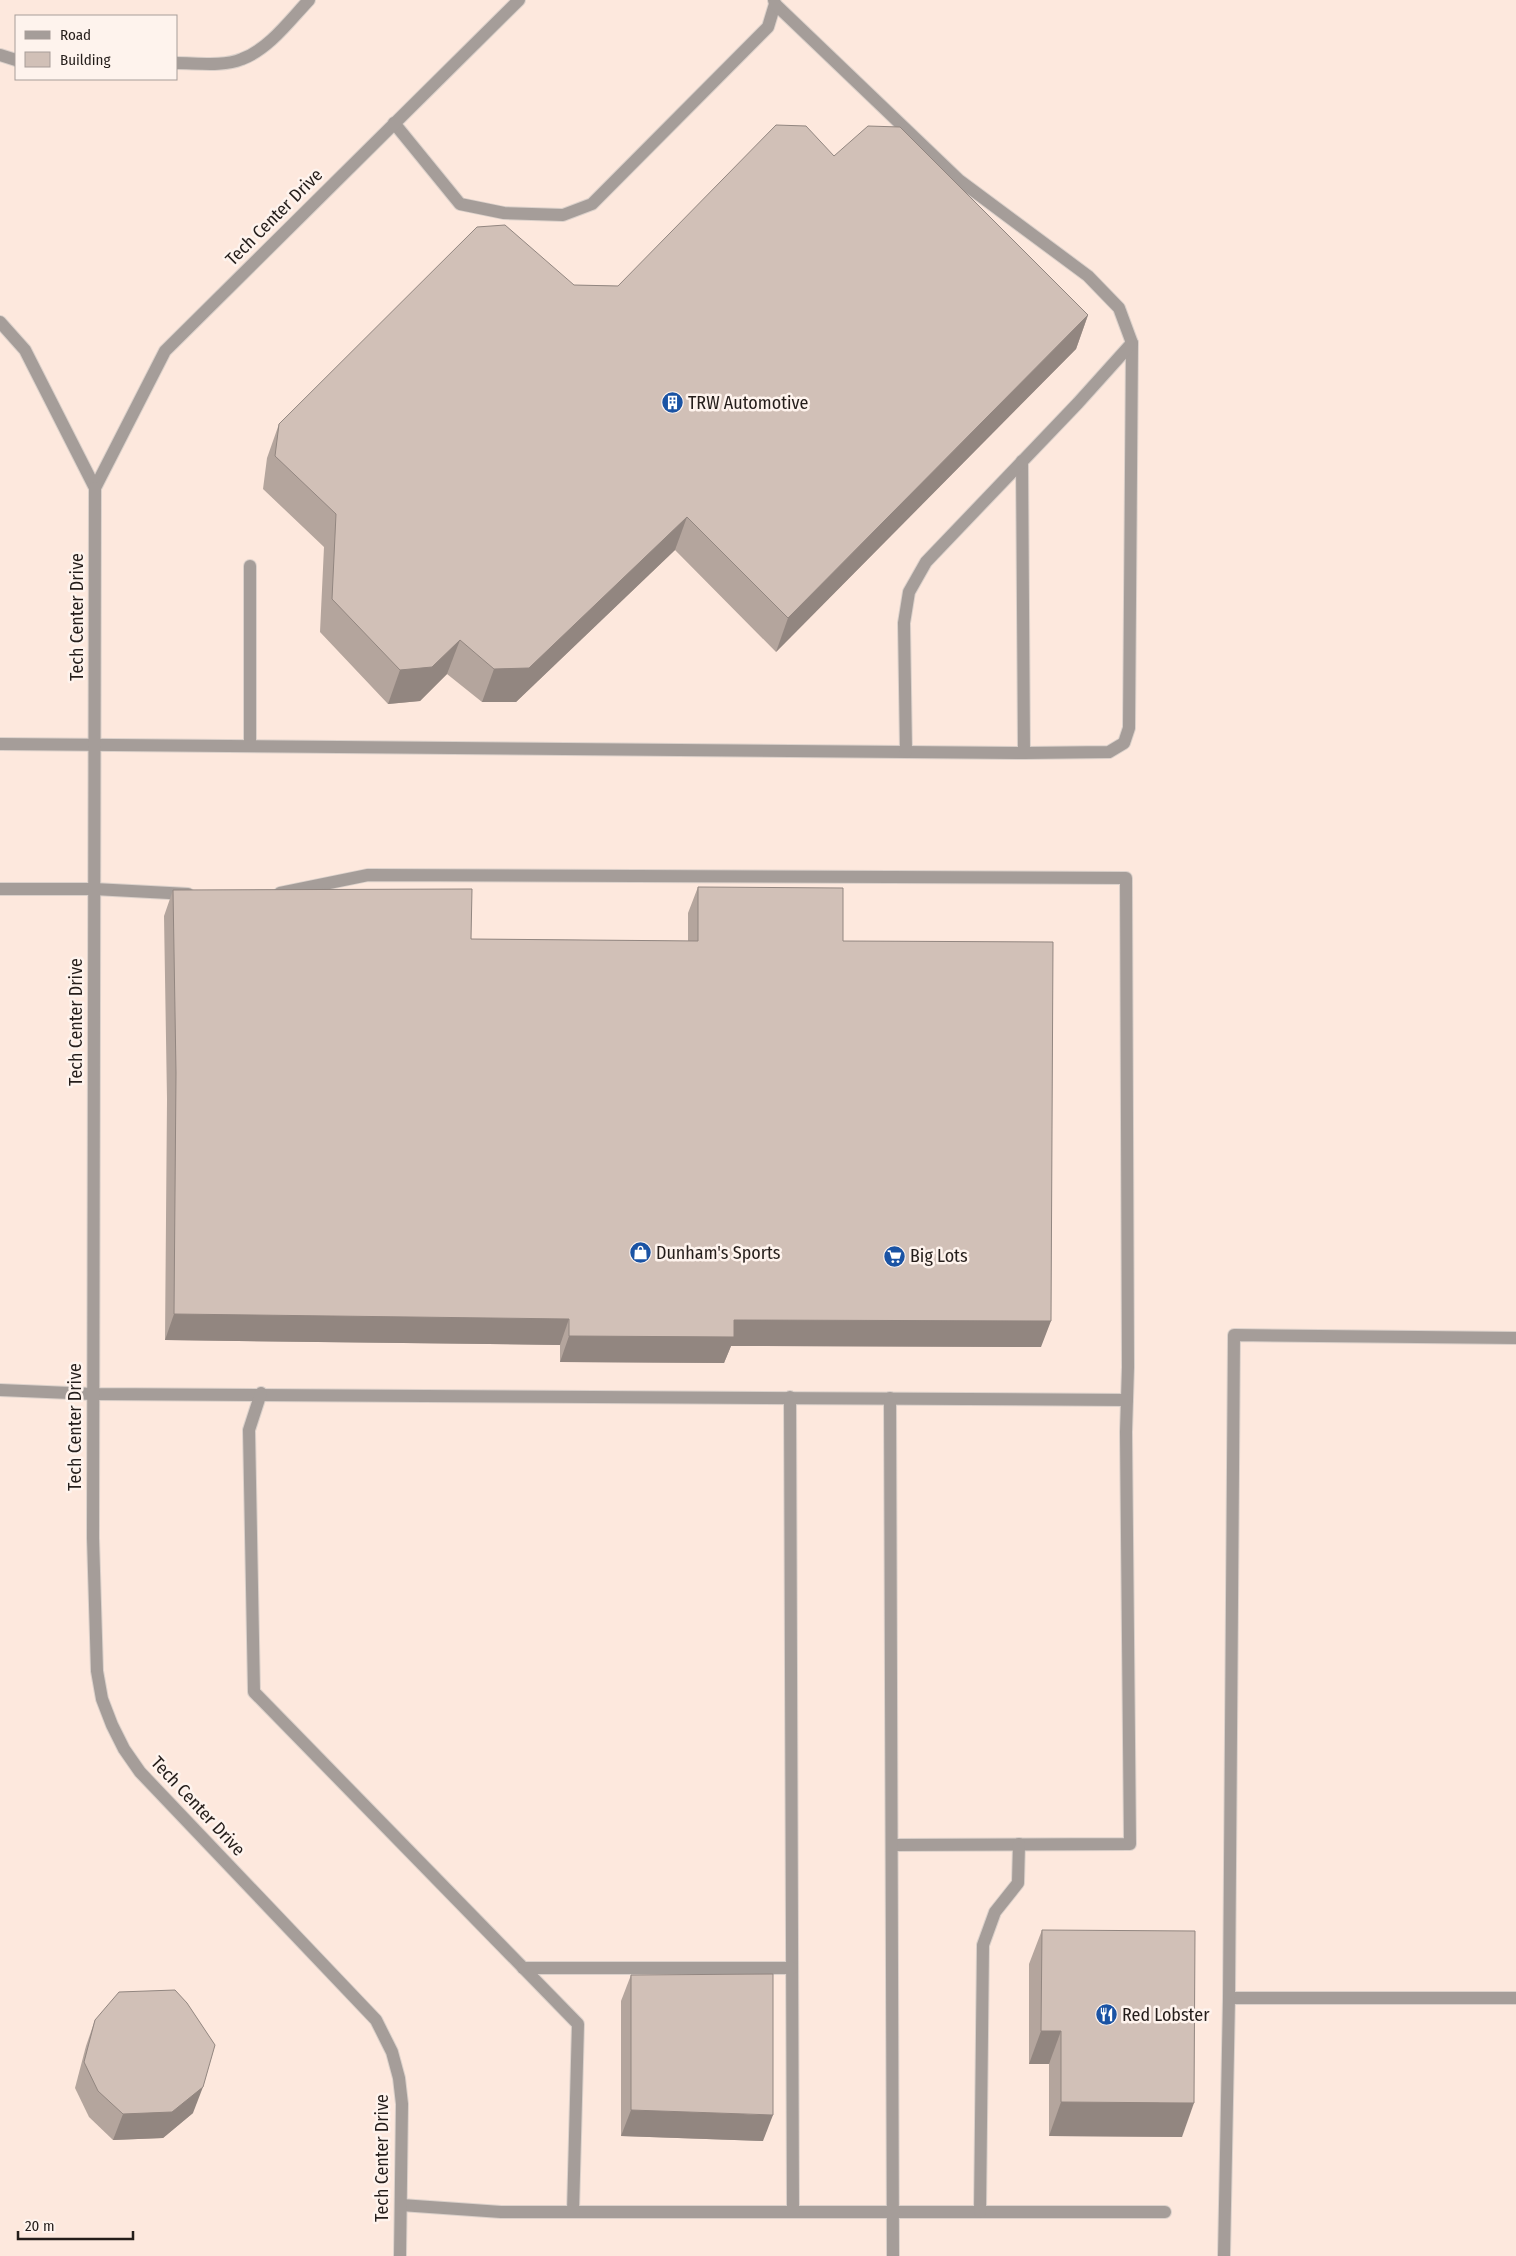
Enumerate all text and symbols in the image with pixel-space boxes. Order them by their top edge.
legend [15,15,178,80]
text: Road [60,26,91,44]
text: Building [60,51,111,69]
street label: Tech Center Drive [221,164,327,270]
building icon: TRW Automotive [660,391,684,415]
place label: TRW Automotive [688,392,808,414]
street label: Tech Center Drive [66,553,88,681]
street label: Tech Center Drive [65,958,87,1086]
shop icon: Dunham's Sports [628,1241,652,1265]
place label: Dunham's Sports [656,1242,781,1264]
supermarket icon: Big Lots [882,1244,906,1268]
place label: Big Lots [910,1245,968,1267]
street label: Tech Center Drive [64,1363,86,1491]
street label: Tech Center Drive [146,1752,250,1860]
restaurant icon: Red Lobster [1094,2003,1118,2027]
place label: Red Lobster [1122,2004,1210,2026]
street label: Tech Center Drive [371,2094,393,2222]
scale bar [18,2208,132,2240]
text: 20 m [25,2217,55,2235]

